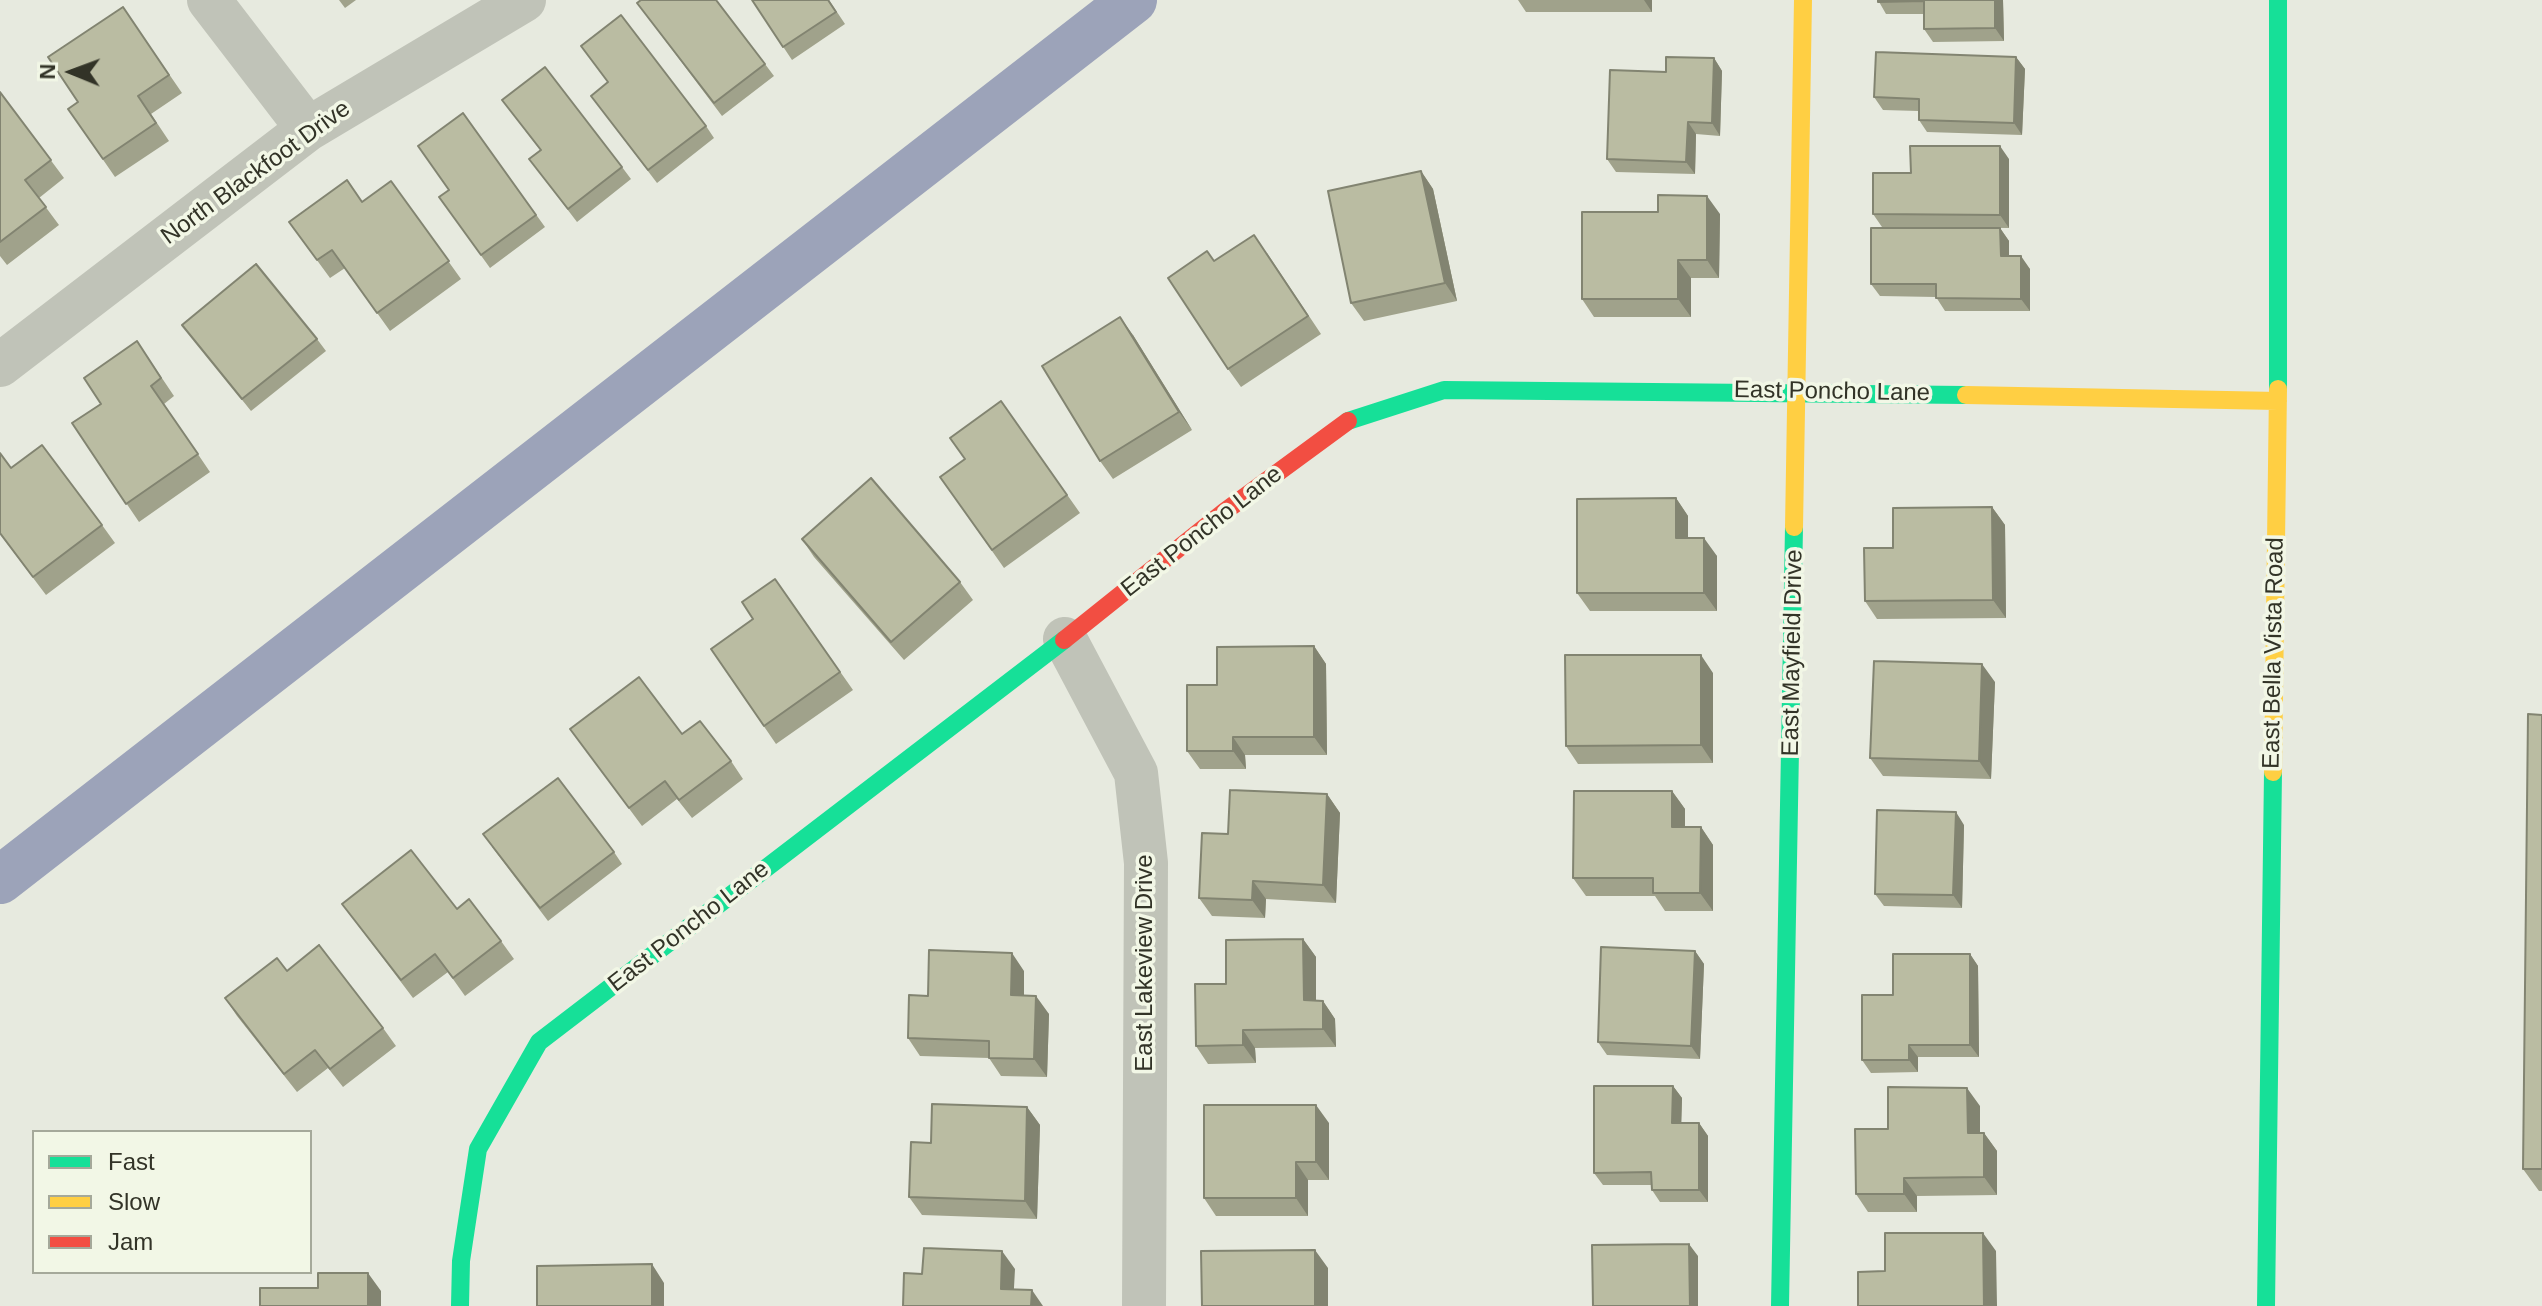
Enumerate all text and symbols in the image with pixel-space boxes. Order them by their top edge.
north arrow [32,32,112,112]
text: N [35,63,60,80]
street label: North Blackfoot Drive [156,95,356,251]
street label: East Poncho Lane [1734,376,1930,408]
street label: East Poncho Lane [1116,460,1288,604]
street label: East Bella Vista Road [2258,537,2290,769]
street label: East Mayfield Drive [1777,549,1809,757]
street label: East Lakeview Drive [1131,854,1159,1072]
street label: East Poncho Lane [603,855,775,999]
legend [32,1130,312,1274]
text: Fast [108,1148,155,1175]
text: Slow [108,1188,160,1215]
text: Jam [108,1228,153,1255]

